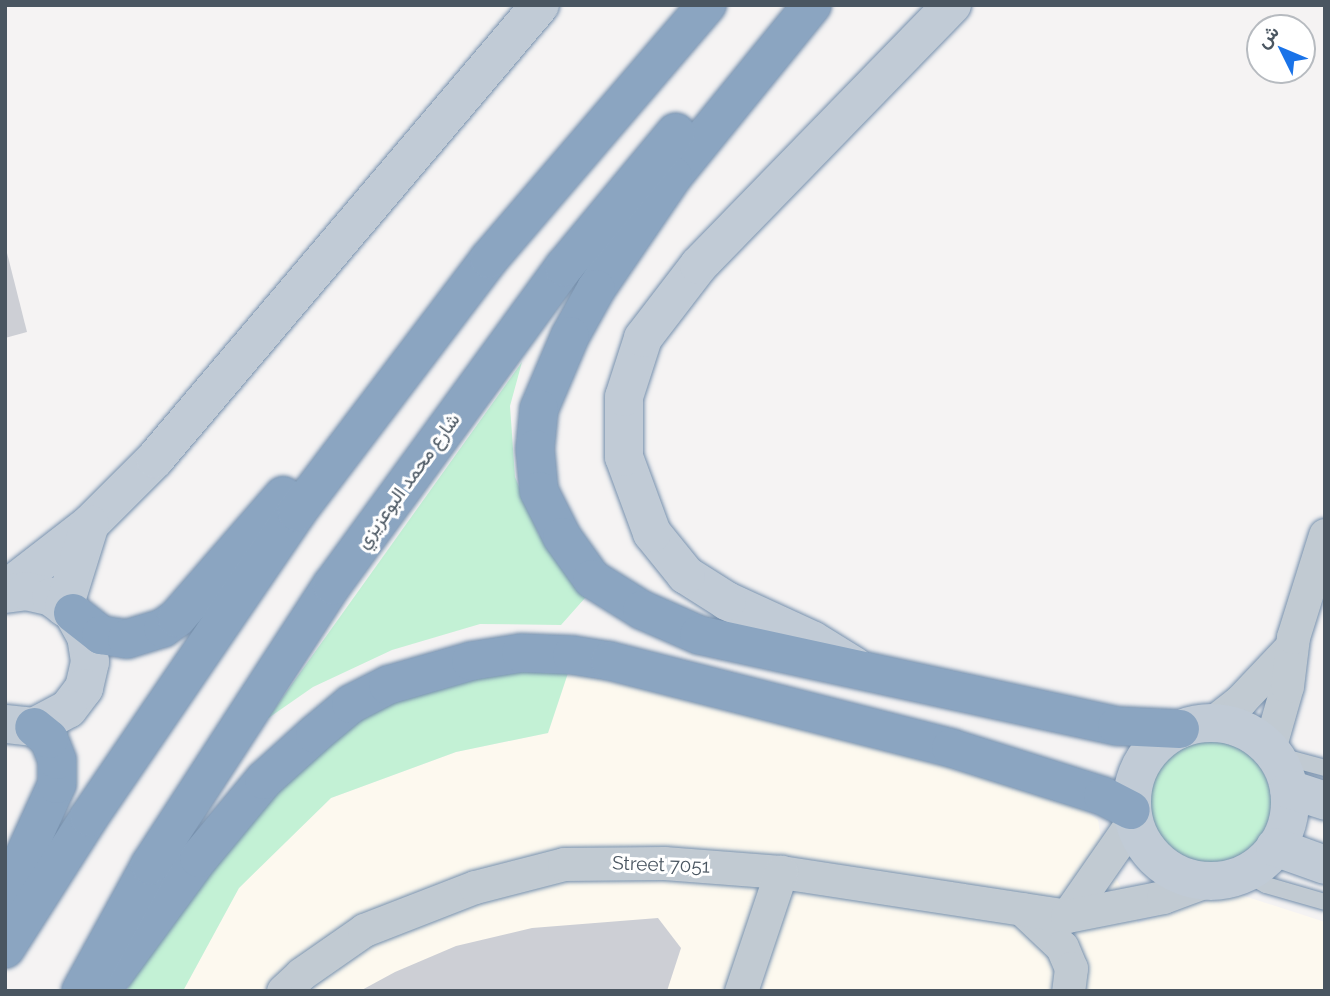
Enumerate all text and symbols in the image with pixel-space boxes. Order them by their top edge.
north arrow [1246,14,1316,84]
text: ش [1251,20,1283,52]
street label: شارع محمد البوعزيزي [351,409,465,553]
street label: Street 7051 [612,852,710,878]

